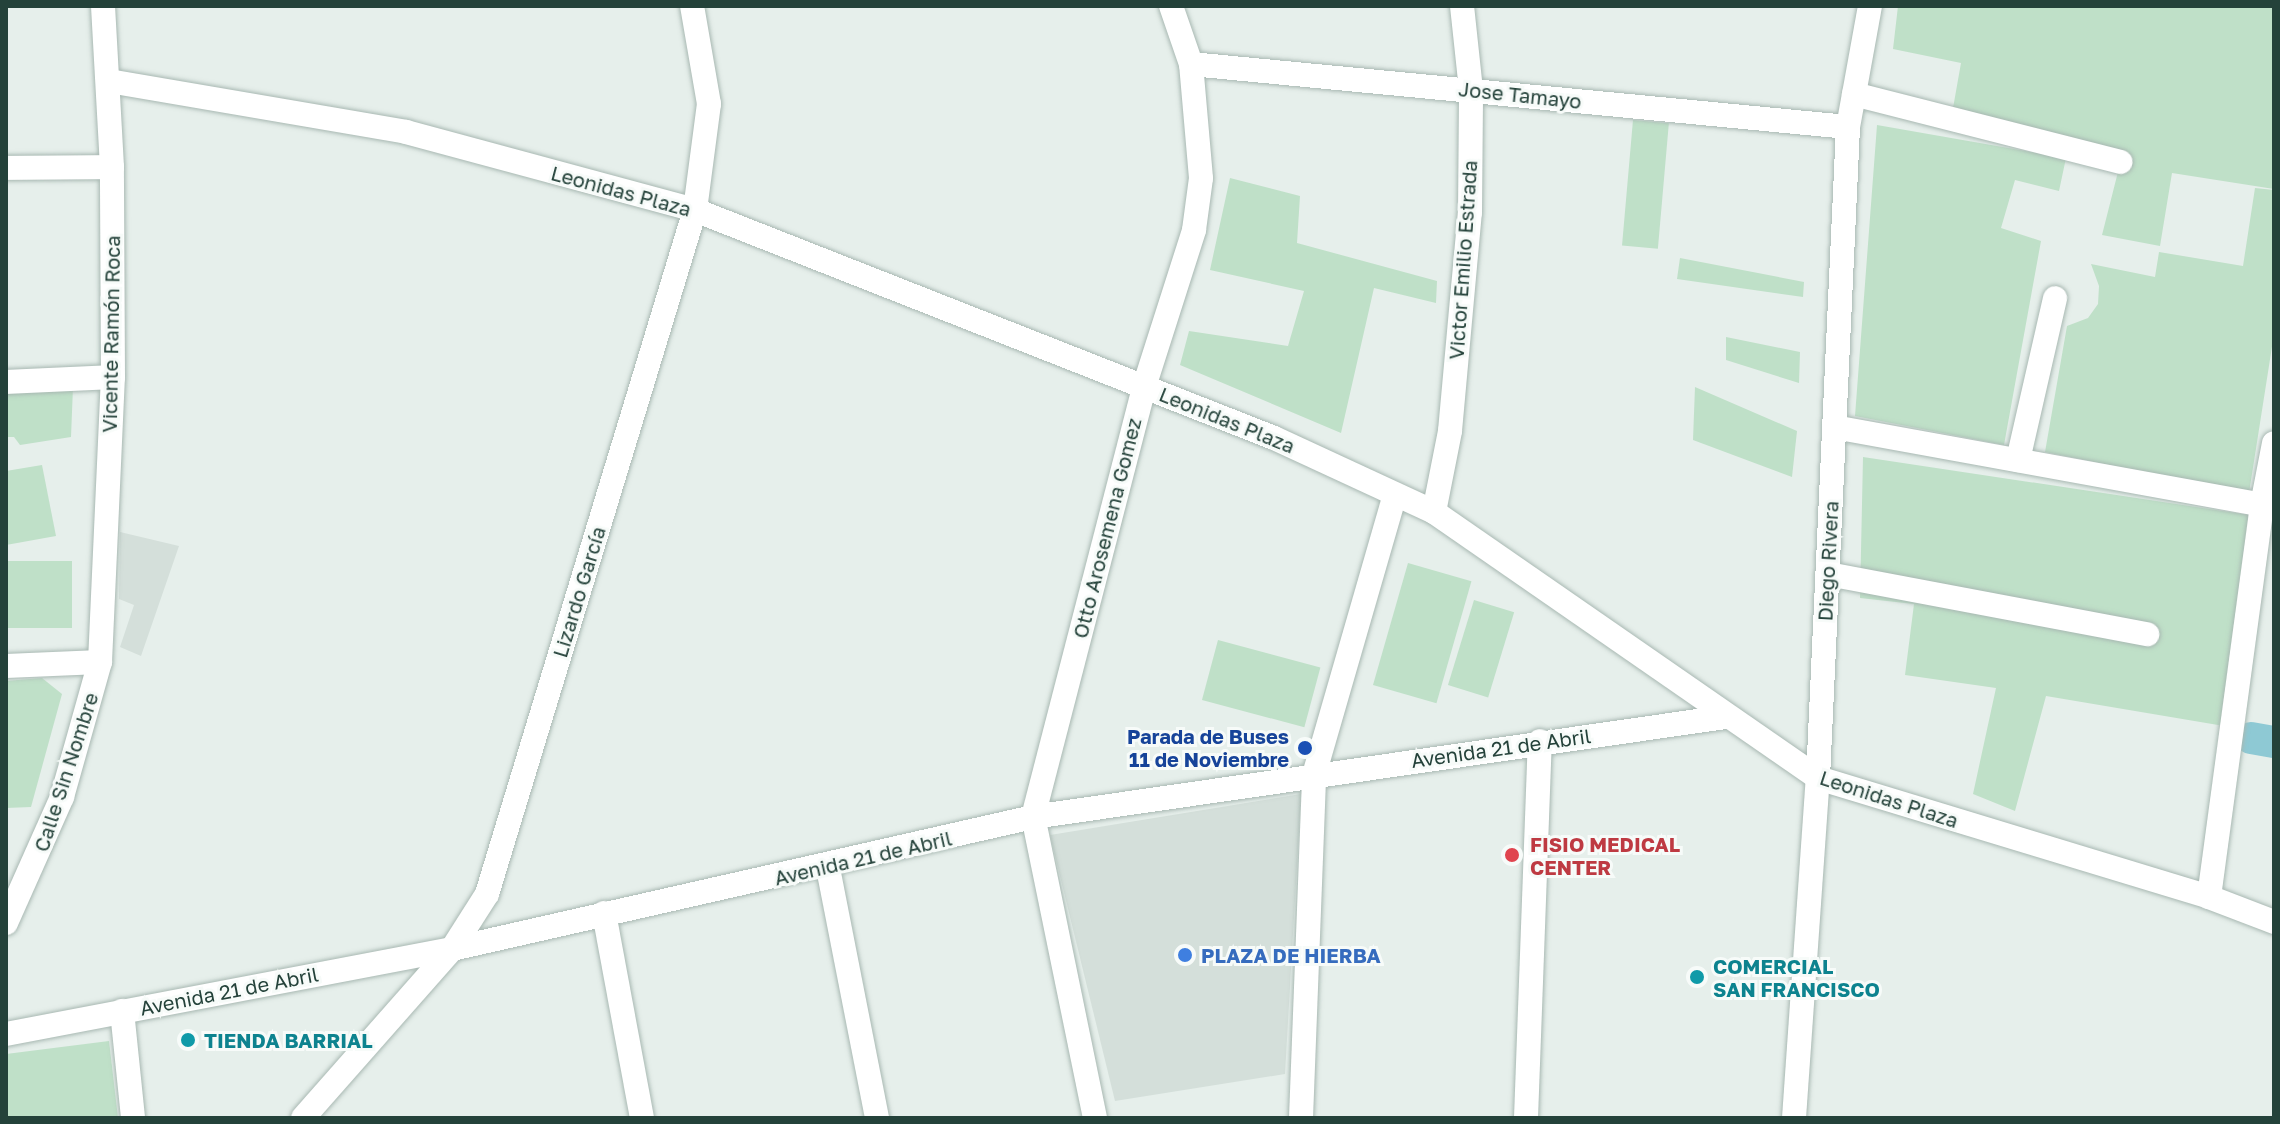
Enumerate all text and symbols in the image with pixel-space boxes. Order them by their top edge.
street label: Jose Tamayo [1457,77,1583,113]
street label: Victor Emilio Estrada [1444,160,1482,360]
street label: Leonidas Plaza [548,161,694,221]
street label: Vicente Ramón Roca [97,235,125,433]
street label: Leonidas Plaza [1156,382,1298,458]
street label: Otto Arosemena Gomez [1068,415,1146,641]
street label: Diego Rivera [1813,500,1843,622]
street label: Lizardo García [548,524,610,660]
street label: Calle Sin Nombre [29,689,103,855]
street label: Avenida 21 de Abril [1410,723,1592,773]
place label: Parada de Buses 11 de Noviembre [1127,724,1289,771]
marker: Parada de Buses 11 de Noviembre [1296,739,1314,757]
street label: Leonidas Plaza [1817,765,1961,833]
street label: Avenida 21 de Abril [772,826,954,890]
place label: FISIO MEDICAL CENTER [1530,832,1680,879]
marker: FISIO MEDICAL CENTER [1501,844,1523,866]
place label: PLAZA DE HIERBA [1201,943,1381,967]
marker: PLAZA DE HIERBA [1176,946,1194,964]
place label: COMERCIAL SAN FRANCISCO [1713,954,1880,1001]
street label: Avenida 21 de Abril [138,962,320,1020]
marker: COMERCIAL SAN FRANCISCO [1688,968,1706,986]
place label: TIENDA BARRIAL [204,1028,373,1052]
marker: TIENDA BARRIAL [179,1031,197,1049]

